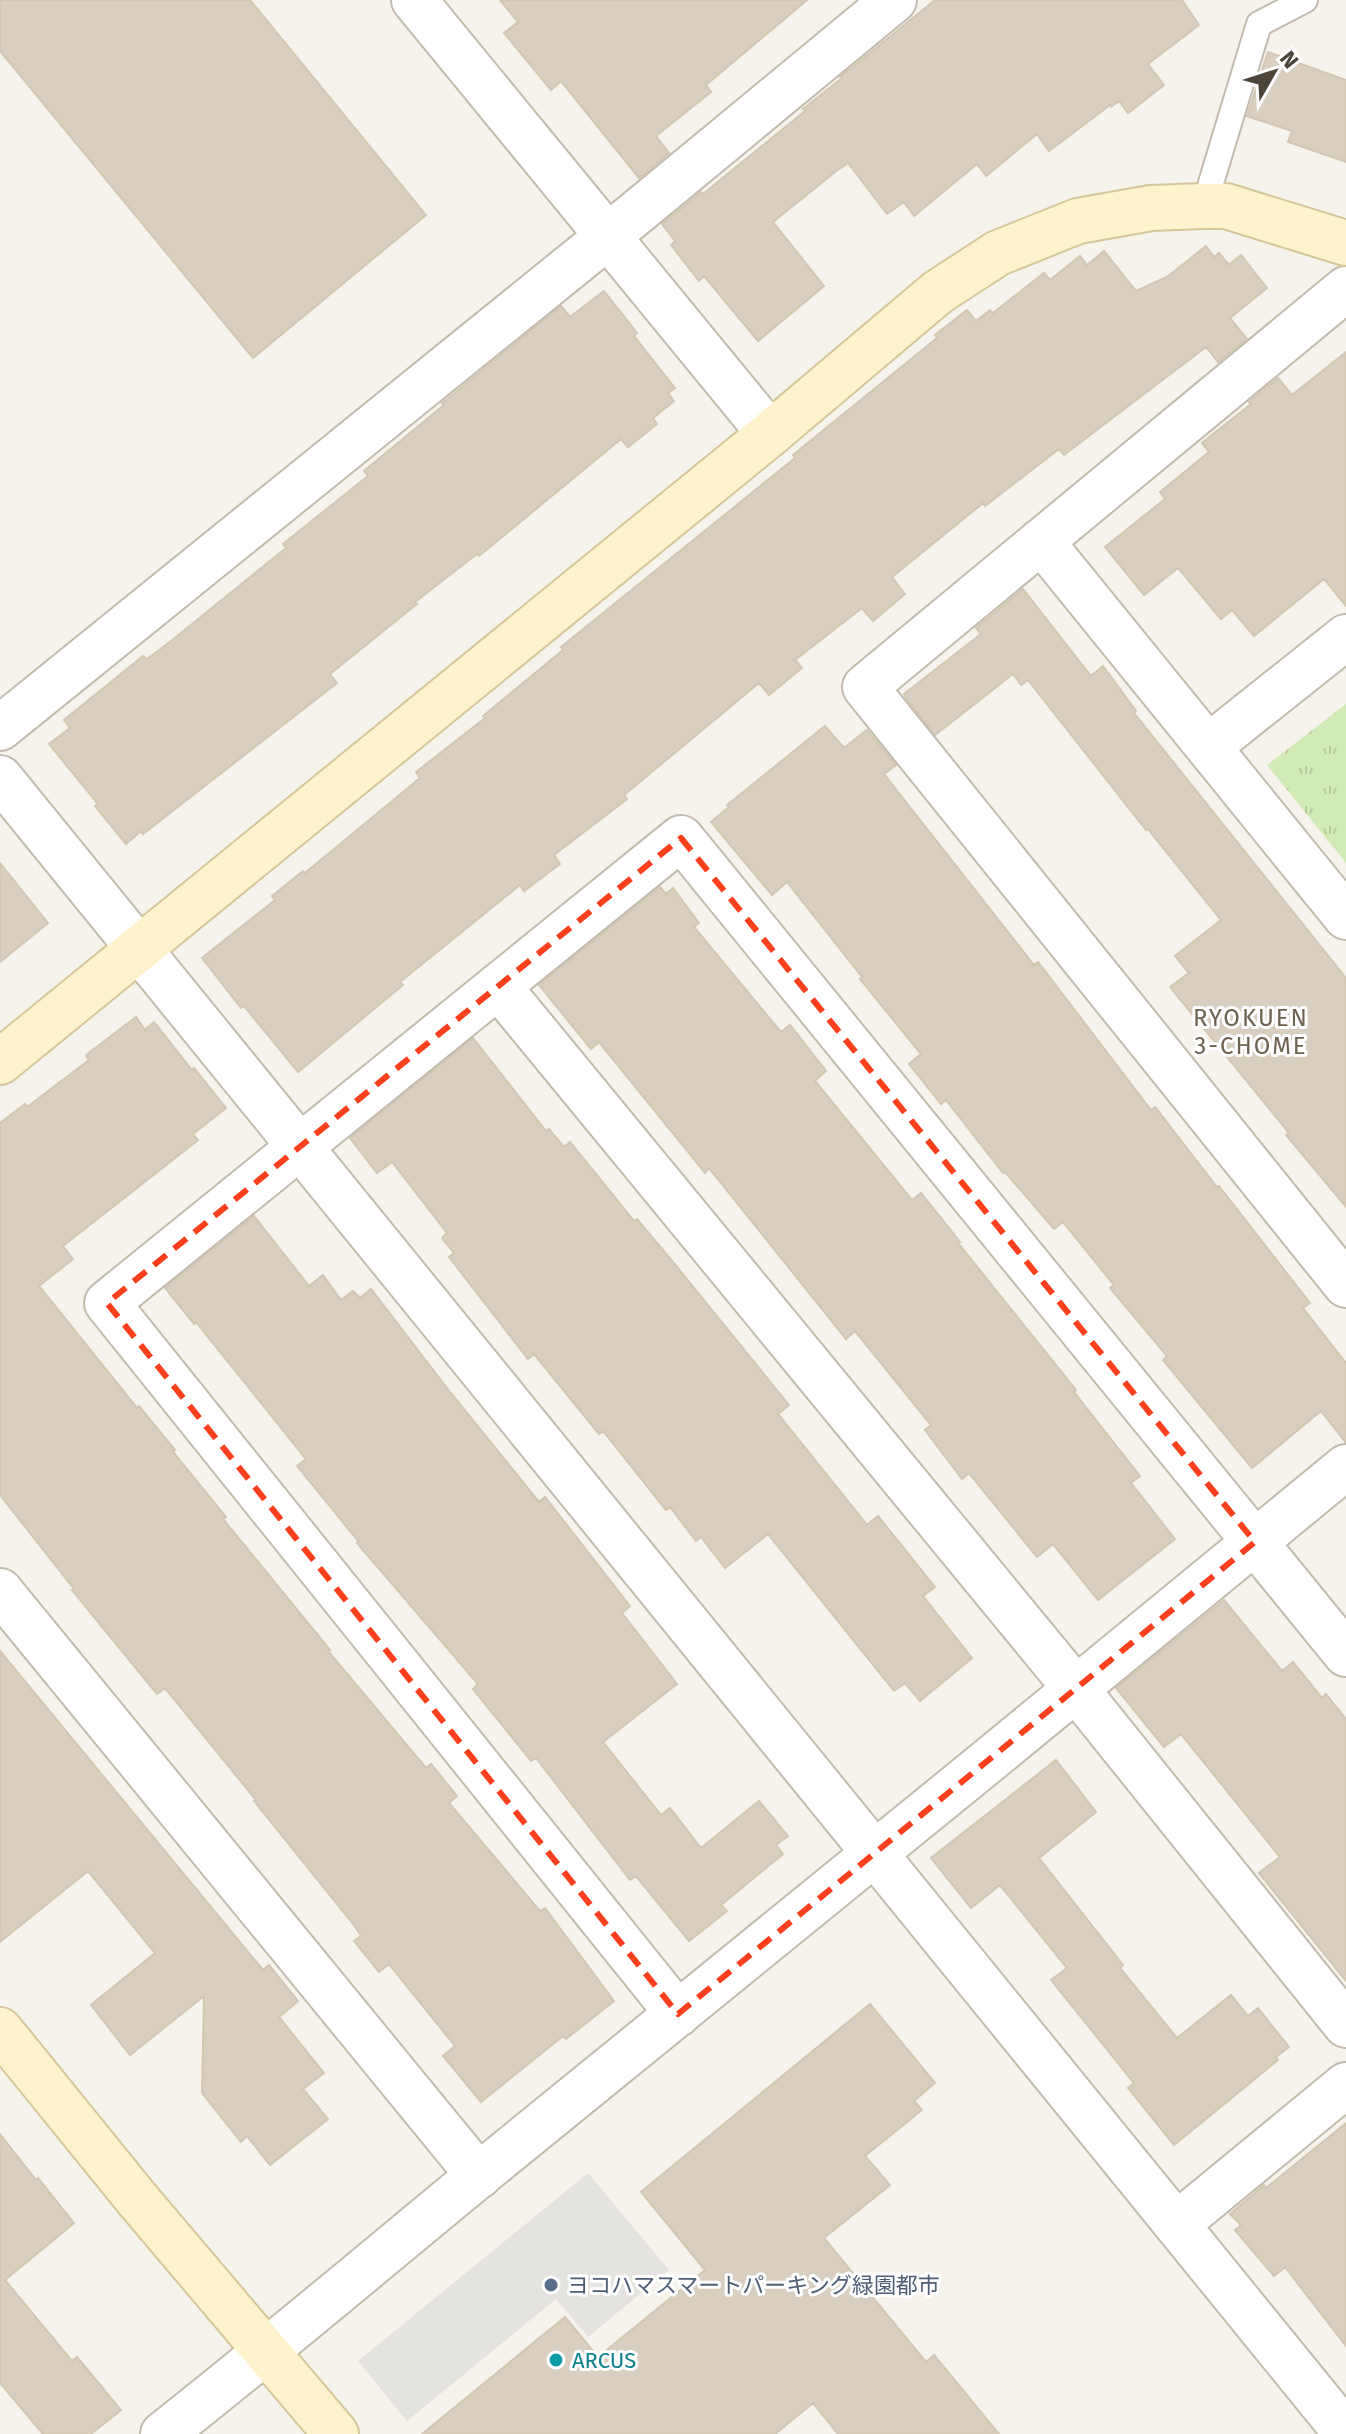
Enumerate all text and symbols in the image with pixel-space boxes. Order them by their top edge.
north arrow [1234,32,1314,112]
text: N [1274,46,1304,74]
district label: RYOKUEN 3-CHOME [1193,1004,1309,1060]
place label: ヨコハマスマートパーキング緑園都市 [567,2272,940,2299]
marker: ヨコハマスマートパーキング緑園都市 [542,2276,560,2294]
place label: ARCUS [572,2347,636,2374]
marker: ARCUS [547,2351,565,2369]

